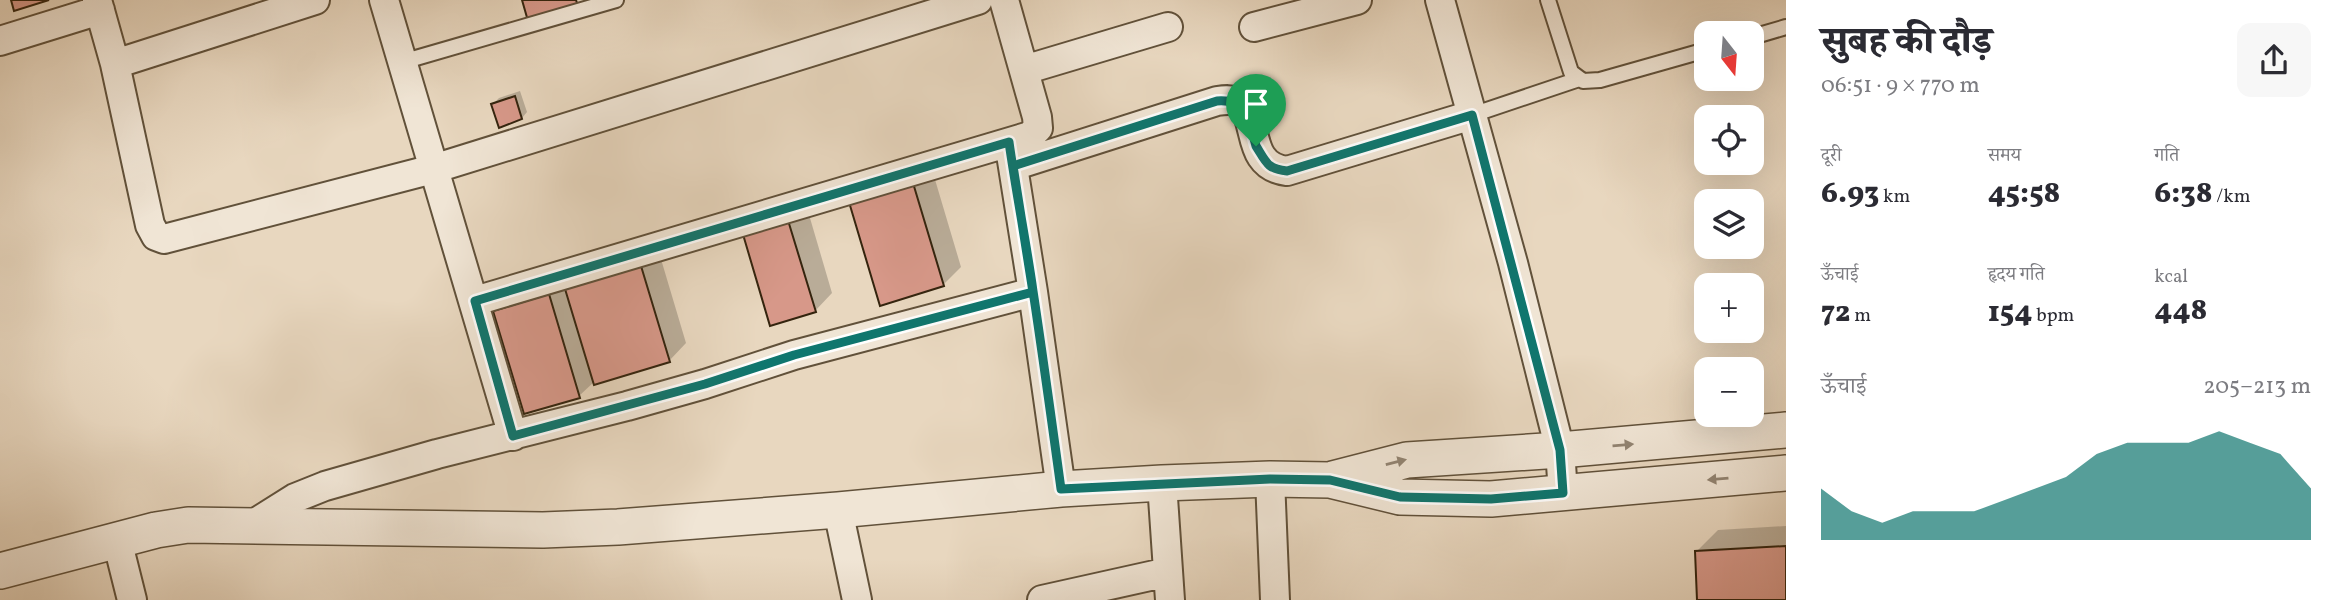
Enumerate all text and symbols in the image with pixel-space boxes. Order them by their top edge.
text: सुबह की दौड़ [1821,17,1992,70]
north arrow [1694,21,1764,91]
map controls [1694,21,1764,427]
button: share [2237,23,2311,97]
text: 06:51 · 9 × 770 m [1821,70,1980,102]
pin [1226,74,1286,146]
icon: arrive [1237,85,1275,123]
button: locate [1694,105,1764,175]
text: दूरी [1821,143,1842,169]
text: समय [1988,143,2021,169]
text: गति [2154,143,2179,169]
text: 6.93 [1821,173,1879,215]
text: 45:58 [1988,173,2060,215]
text: 6:38 [2154,173,2213,215]
text: km [1879,184,1910,210]
text: /km [2213,184,2250,210]
button: layers [1694,189,1764,259]
text: ऊँचाई [1821,262,1858,288]
text: हृदय गति [1988,262,2045,288]
text: kcal [2154,264,2188,290]
button: + [1694,273,1764,343]
text: 448 [2154,290,2207,332]
text: 72 [1821,292,1850,334]
text: 154 [1988,292,2032,334]
text: m [1850,303,1871,329]
text: bpm [2032,303,2074,329]
button: − [1694,357,1764,427]
text: ऊँचाई [1821,371,1866,403]
text: 205–213 m [2203,371,2311,403]
one-way arrow [1612,439,1634,450]
one-way arrow [1386,457,1407,467]
one-way arrow [1707,474,1729,485]

